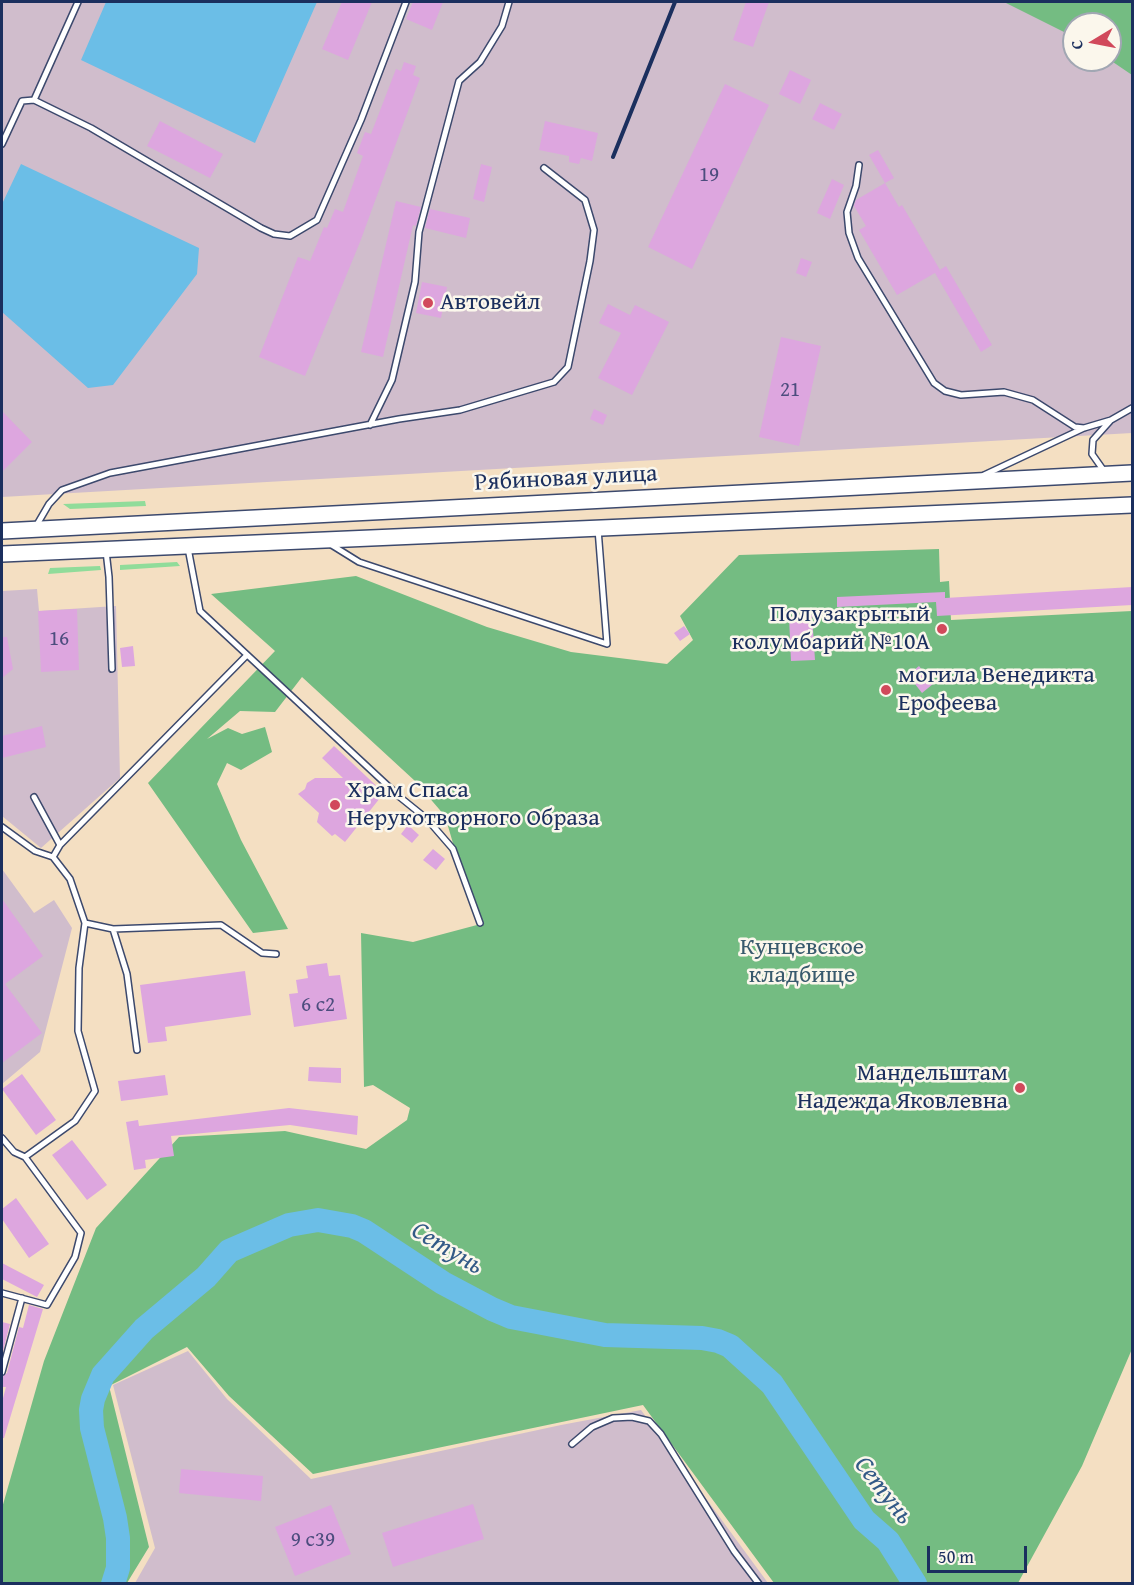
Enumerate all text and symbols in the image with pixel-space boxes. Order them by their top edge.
north arrow [1062,12,1122,72]
text: С [1064,38,1089,51]
house number: 19 [699,163,719,189]
place label: Автовейл [440,289,541,317]
marker: Автовейл [421,296,435,310]
house number: 21 [780,378,800,404]
street label: Рябиновая улица [474,460,658,498]
place label: Полузакрытый колумбарий №10А [732,601,930,657]
marker: Полузакрытый колумбарий №10А [935,622,949,636]
house number: 16 [49,627,69,653]
place label: могила Венедикта Ерофеева [898,662,1095,718]
marker: могила Венедикта Ерофеева [879,683,893,697]
place label: Храм Спаса Нерукотворного Образа [347,777,600,833]
marker: Храм Спаса Нерукотворного Образа [328,798,342,812]
park label: Кунцевское кладбище [740,934,864,990]
house number: 6 с2 [301,993,335,1019]
place label: Мандельштам Надежда Яковлевна [797,1060,1008,1116]
marker: Мандельштам Надежда Яковлевна [1013,1081,1027,1095]
water label: Сетунь [405,1215,489,1283]
water label: Сетунь [847,1451,919,1531]
house number: 9 с39 [291,1528,335,1554]
scale bar [930,1534,1030,1572]
text: 50 m [938,1543,974,1570]

